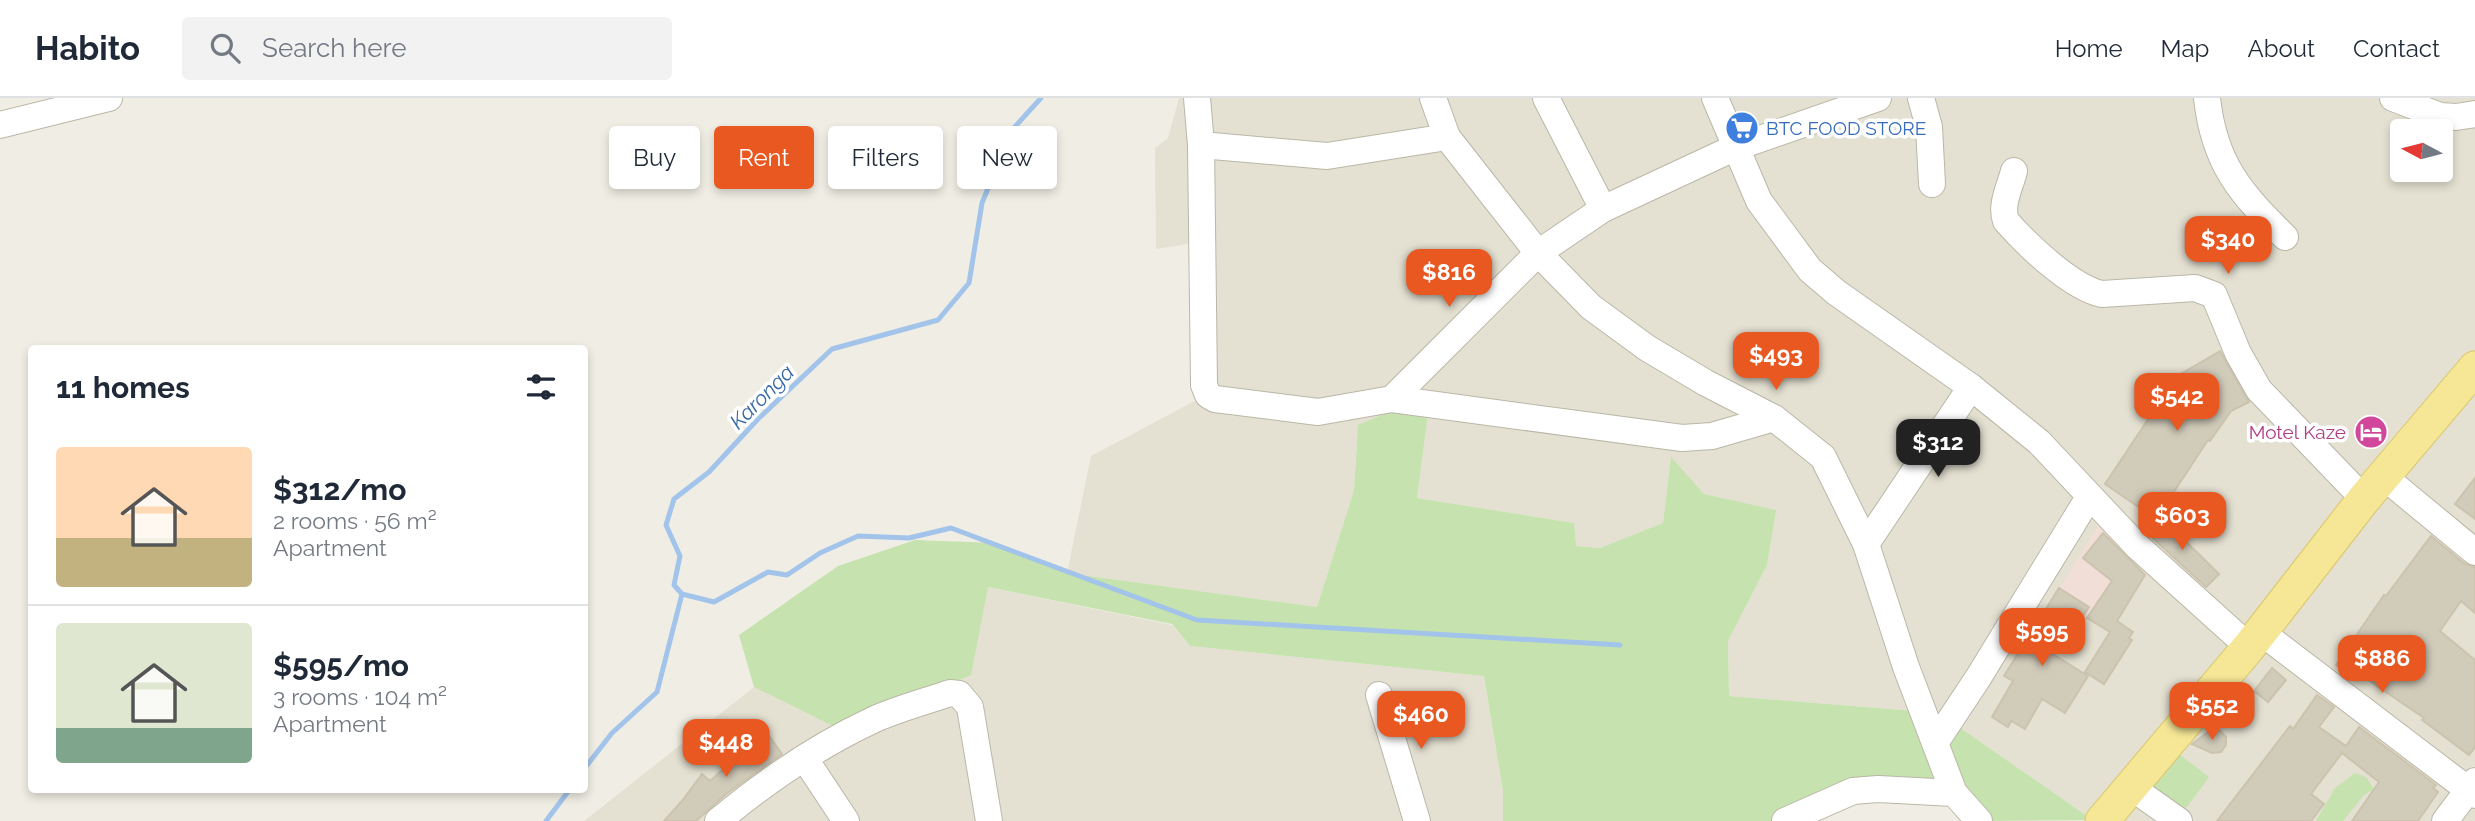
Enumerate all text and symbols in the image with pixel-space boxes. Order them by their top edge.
search box [182,17,672,80]
text: Habito [35,29,140,68]
icon: search [206,29,244,67]
text: Search here [262,33,406,63]
text: Home [2055,34,2123,63]
text: Map [2161,34,2209,63]
text: About [2247,34,2315,63]
text: Contact [2353,34,2440,63]
supermarket icon: BTC FOOD STORE [1723,109,1761,147]
place label: BTC FOOD STORE [1766,117,1926,139]
north arrow [2390,119,2454,182]
map controls [2390,119,2453,182]
chip: Buy [609,126,700,189]
chip: Rent [714,126,814,189]
chip: Filters [828,126,943,189]
chip: New [957,126,1057,189]
pin: $340 [2187,216,2269,276]
text: $340 [2201,225,2255,252]
pin: $816 [1408,250,1490,309]
text: $816 [1422,258,1476,285]
pin: $493 [1735,332,1817,392]
text: $493 [1749,341,1803,368]
water label: Karonga [724,359,799,434]
icon: filters [522,368,560,406]
text: 11 homes [56,370,190,405]
pin: $542 [2136,374,2218,433]
text: $542 [2150,382,2204,409]
hotel icon: Motel Kaze [2352,413,2390,451]
pin: $312 [1897,420,1979,479]
place label: Motel Kaze [2249,421,2346,443]
text: $312 [1912,428,1964,455]
text: $312/mo [273,472,406,507]
icon: home [112,475,196,559]
pin: $603 [2141,492,2223,552]
text: $603 [2154,501,2210,528]
text: 2 rooms · 56 m² [273,507,437,534]
text: Apartment [273,534,387,561]
pin: $595 [2001,608,2083,668]
text: $595 [2015,617,2069,644]
pin: $886 [2341,636,2423,695]
text: $886 [2354,644,2410,671]
text: $595/mo [273,648,409,683]
icon: home [112,651,196,735]
pin: $552 [2171,682,2253,742]
text: 3 rooms · 104 m² [273,683,447,710]
text: $552 [2185,691,2239,718]
pin: $460 [1380,692,1462,751]
text: $460 [1393,700,1449,727]
text: Apartment [273,710,387,737]
pin: $448 [685,720,767,779]
text: $448 [699,728,753,755]

